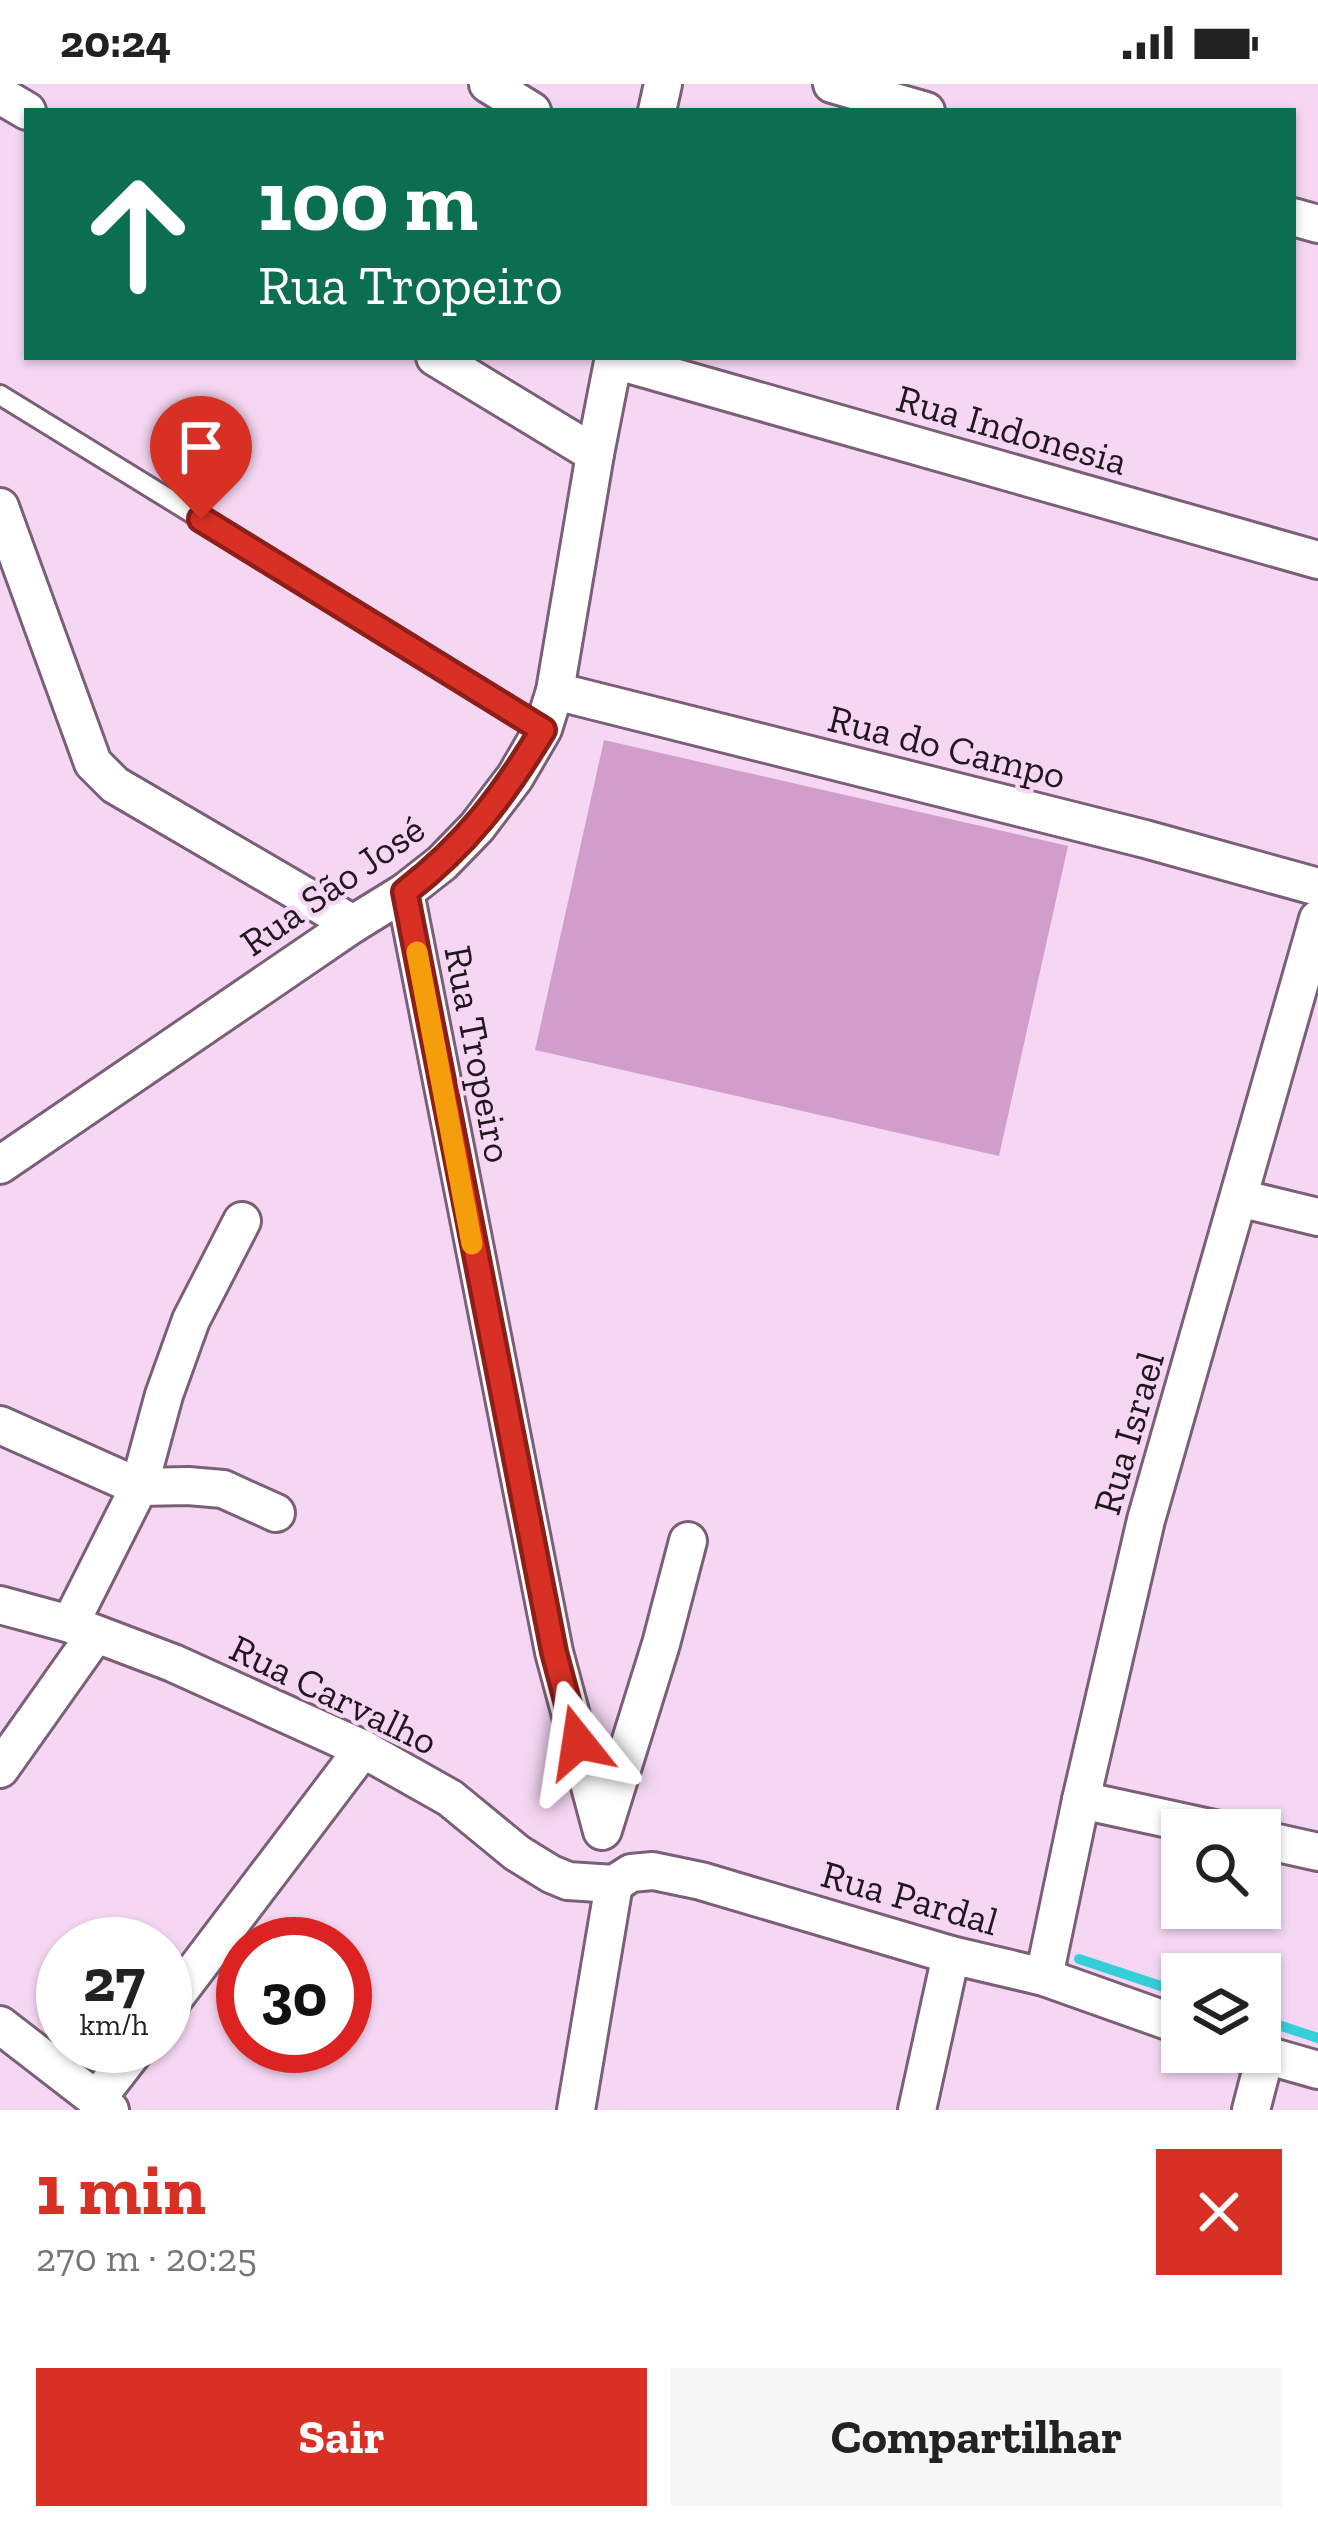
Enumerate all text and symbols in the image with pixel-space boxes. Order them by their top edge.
text: 20:24 [60,15,171,69]
text: 100 m [258,151,478,252]
icon: ahead [60,156,216,312]
text: Rua Tropeiro [258,253,563,318]
street label: Rua Indonesia [891,374,1133,485]
pin [150,396,252,519]
icon: arrive [168,414,234,480]
street label: Rua do Campo [823,694,1070,799]
street label: Rua São José [231,805,433,966]
street label: Rua Tropeiro [434,942,523,1167]
street label: Rua Israel [1083,1346,1174,1520]
street label: Rua Carvalho [222,1624,445,1765]
position arrow [515,1679,641,1805]
map controls [1161,1809,1281,2073]
button: search [1161,1809,1281,1929]
street label: Rua Pardal [816,1850,1004,1945]
speed limit sign: 30 [216,1917,372,2073]
text: 27 [83,1944,145,2016]
button: layers [1161,1953,1281,2073]
text: km/h [80,2007,148,2043]
text: 1 min [36,2146,206,2232]
button: close [1156,2149,1282,2275]
text: 270 m · 20:25 [36,2234,257,2281]
button: Sair [36,2368,647,2506]
button: Compartilhar [671,2368,1282,2506]

